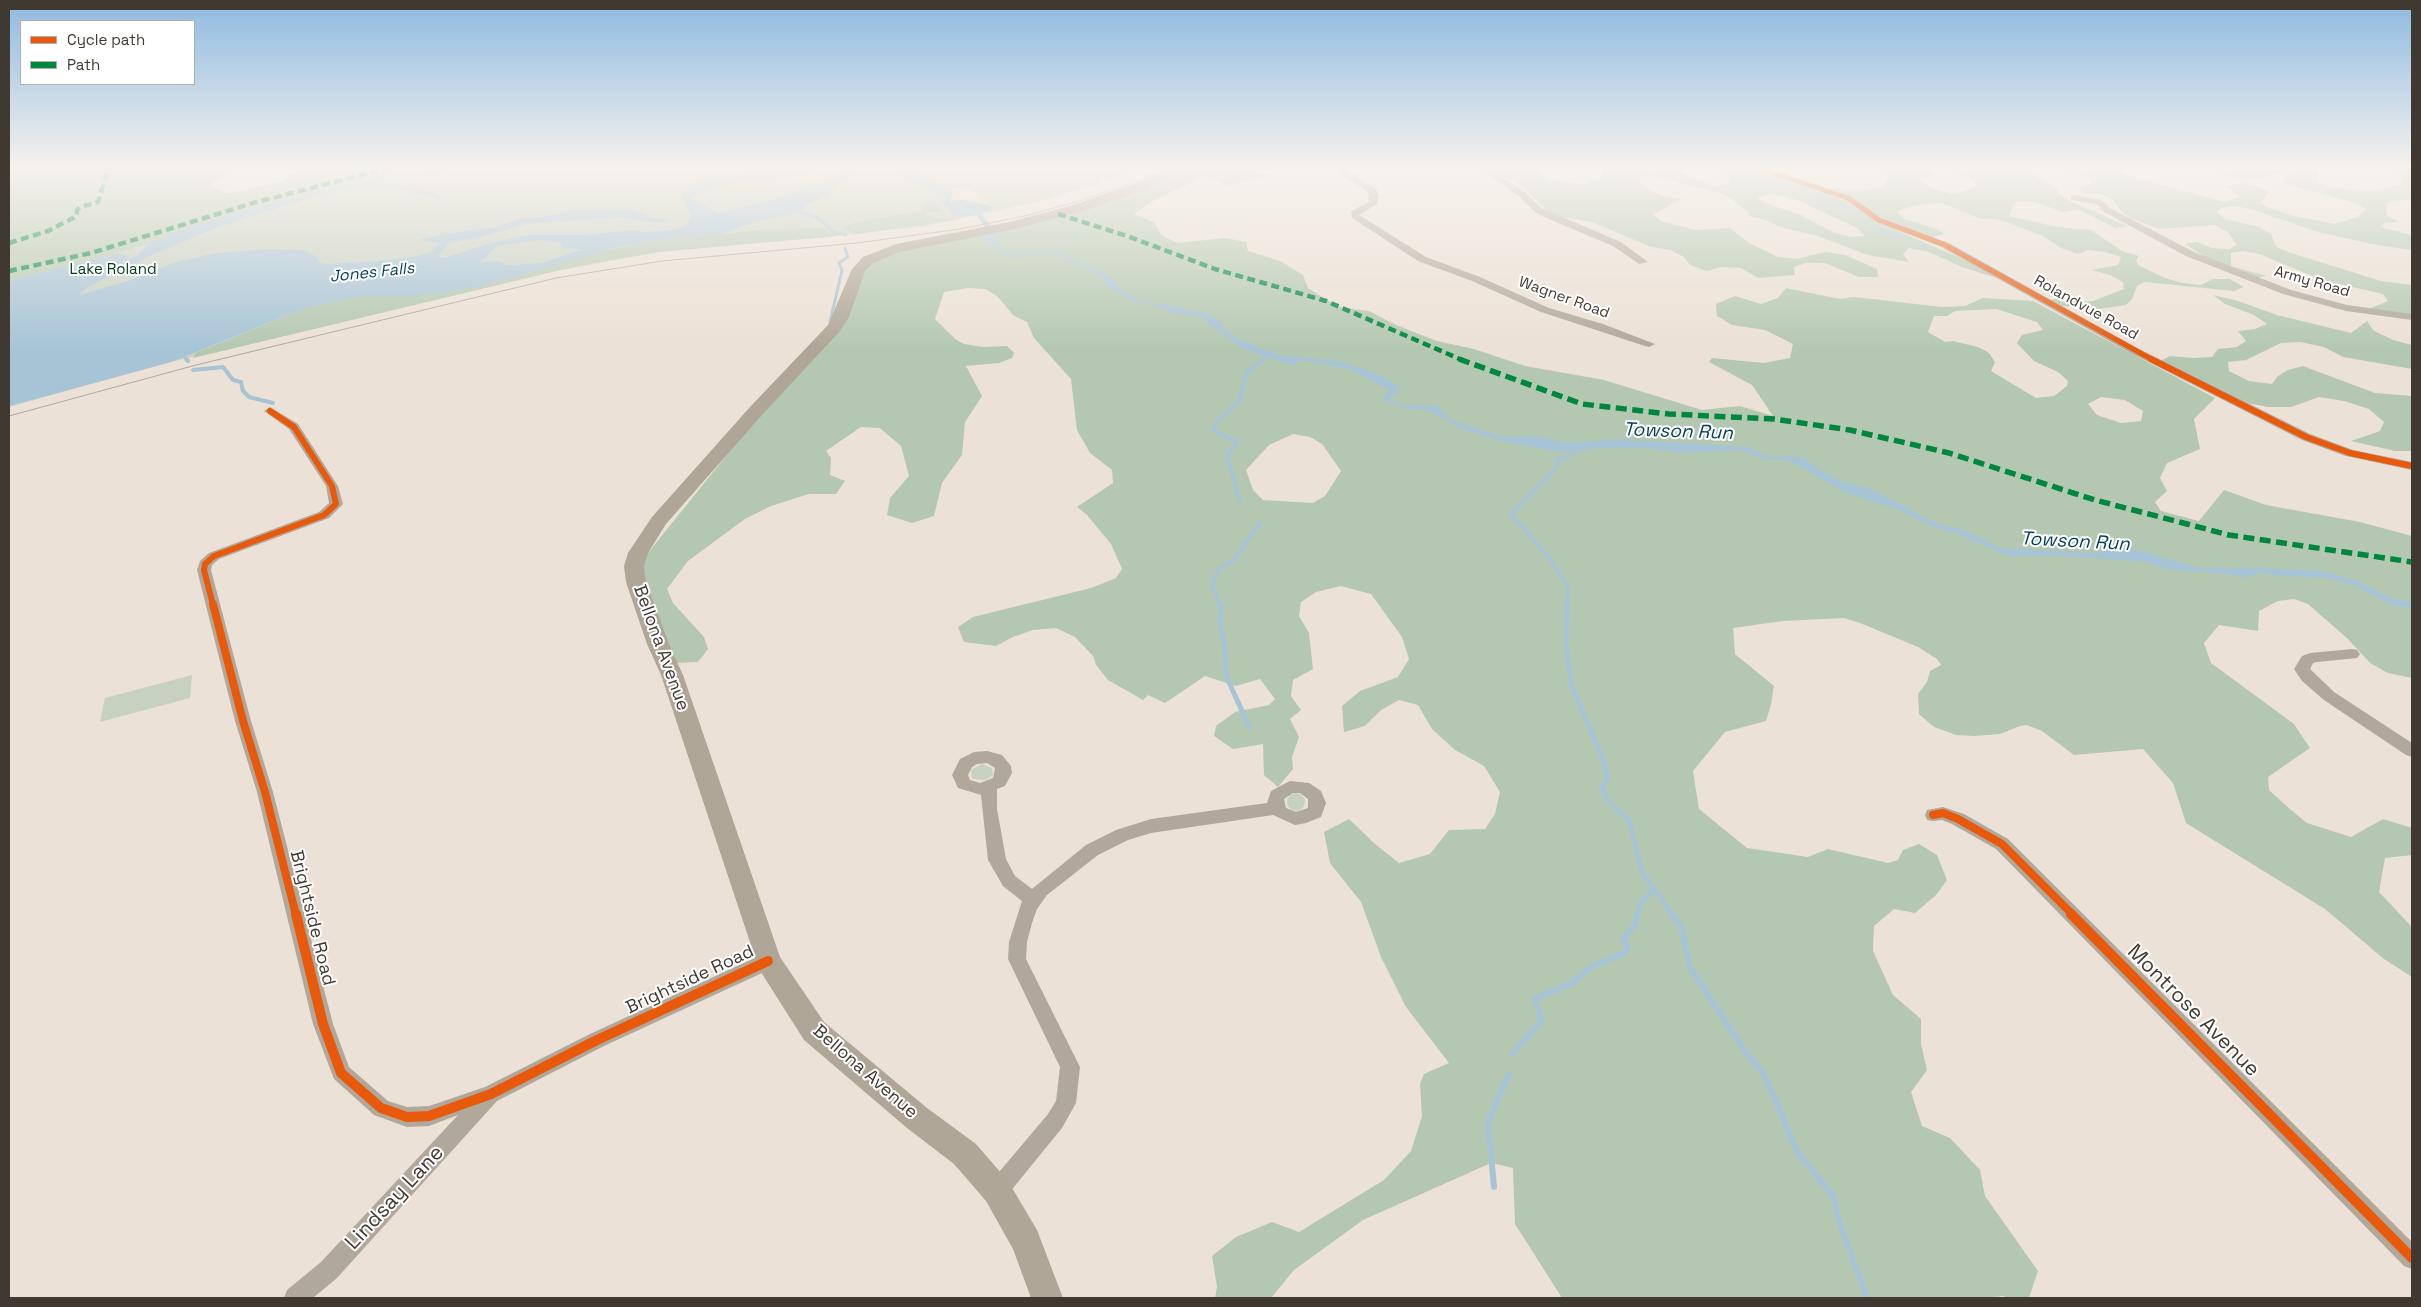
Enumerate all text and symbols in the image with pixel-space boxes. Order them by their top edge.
legend [20,20,195,85]
text: Cycle path [67,30,145,49]
text: Path [67,55,100,74]
water label: Jones Falls [329,259,415,287]
park label: Lake Roland [69,261,157,279]
street label: Army Road [2272,263,2352,301]
street label: Rolandvue Road [2031,272,2141,344]
street label: Wagner Road [1516,273,1612,323]
water label: Towson Run [1623,419,1733,445]
water label: Towson Run [2020,528,2130,556]
street label: Bellona Avenue [628,582,694,714]
street label: Brightside Road [285,848,339,988]
street label: Montrose Avenue [2122,940,2264,1082]
street label: Brightside Road [623,941,757,1019]
street label: Bellona Avenue [808,1021,922,1123]
street label: Lindsay Lane [340,1141,450,1255]

